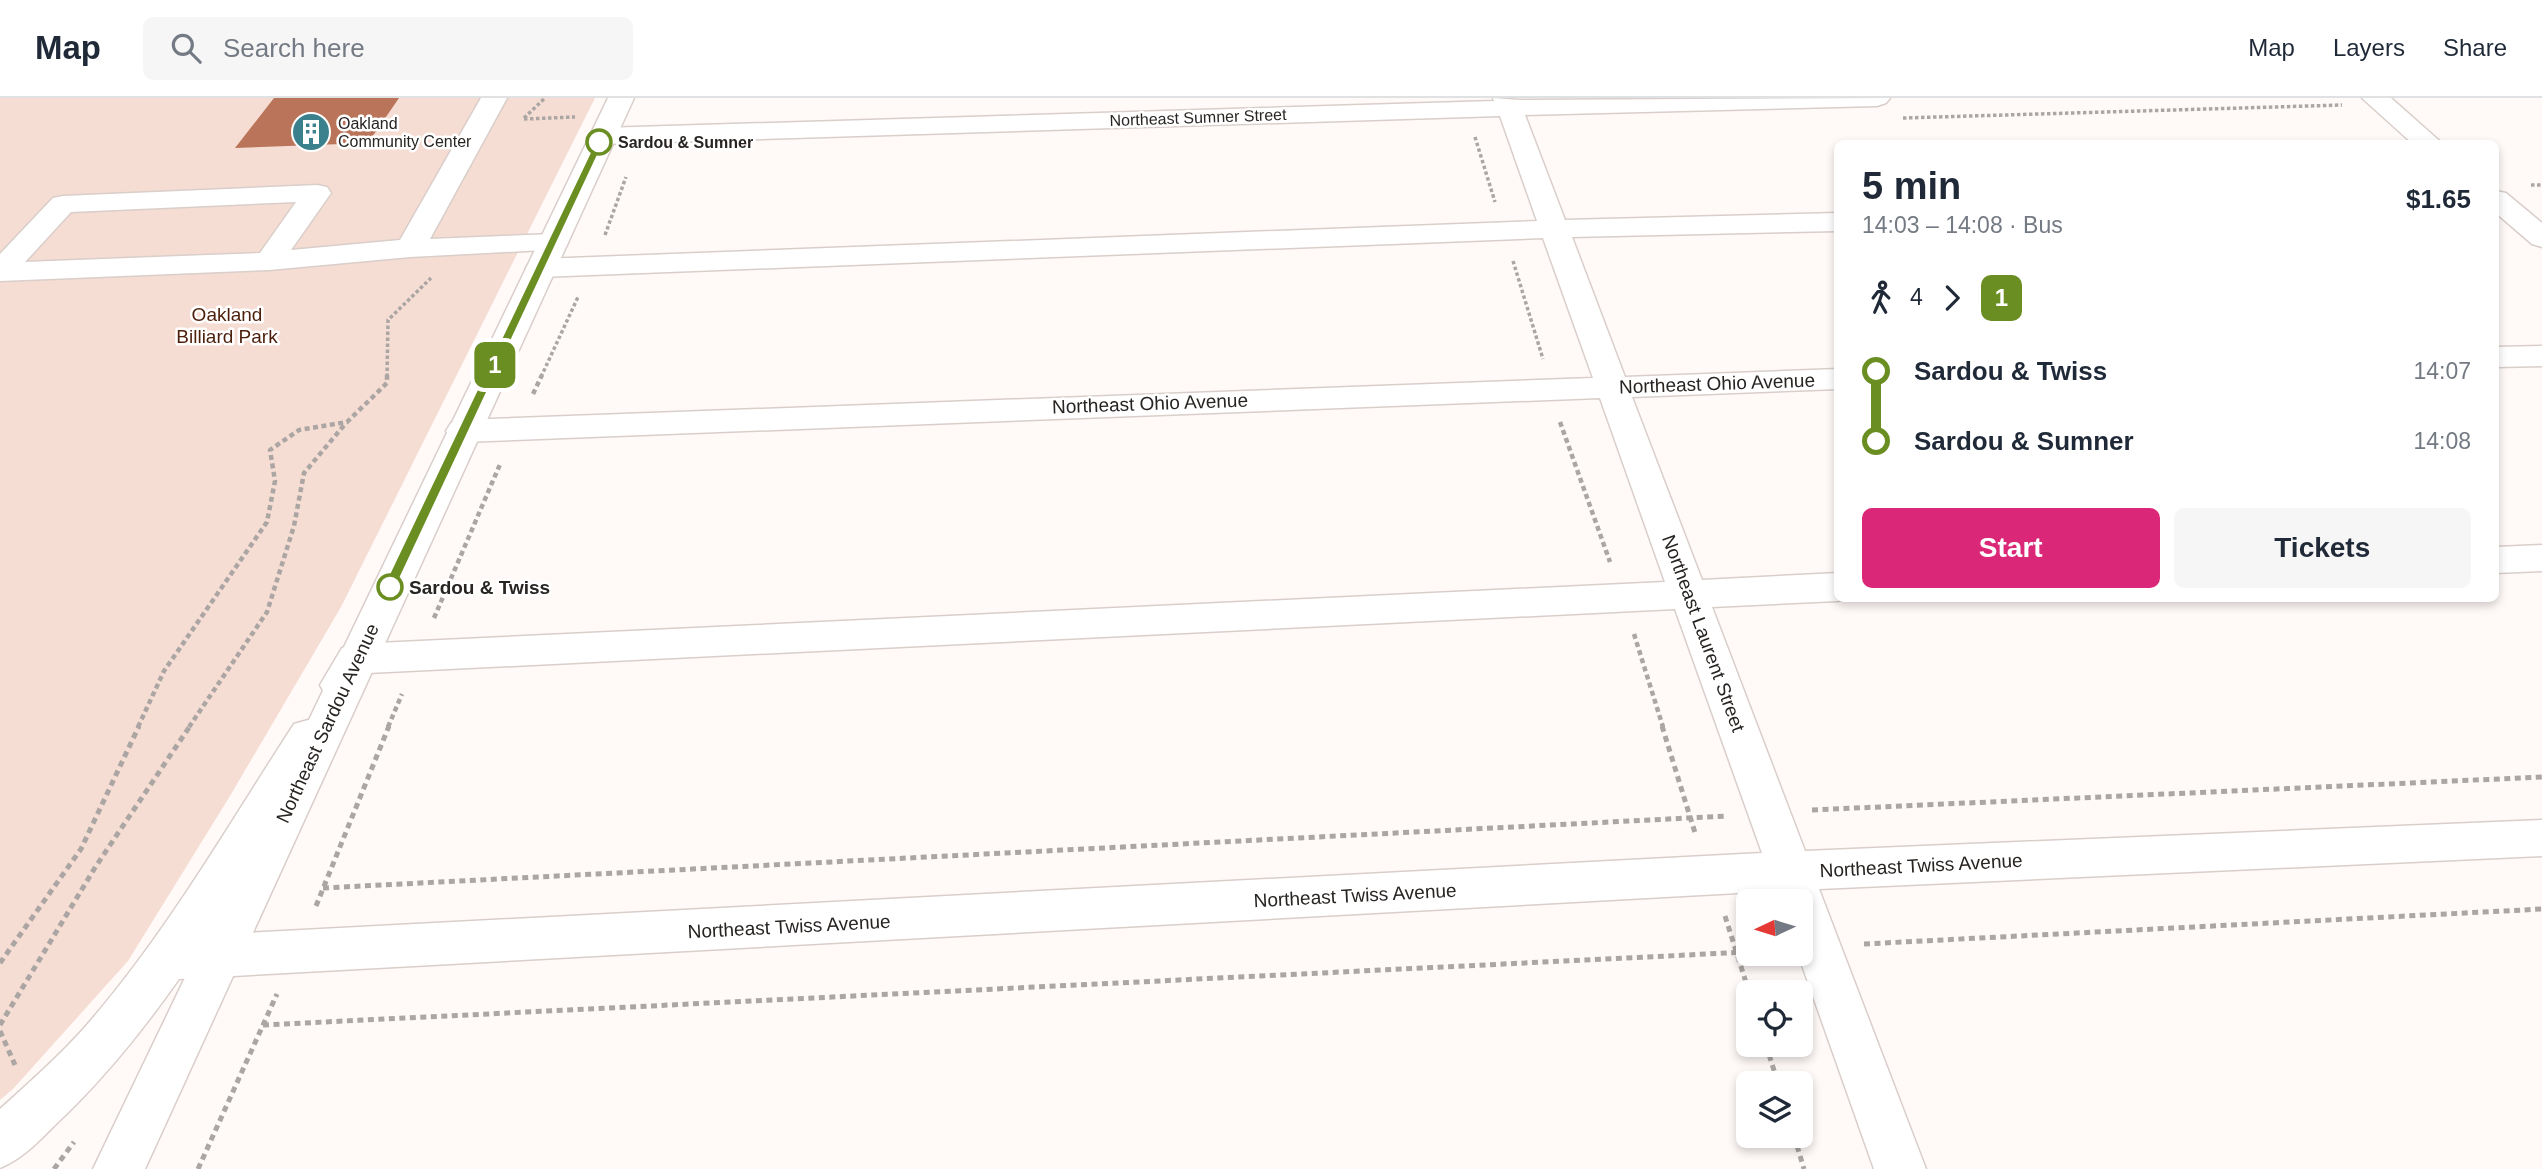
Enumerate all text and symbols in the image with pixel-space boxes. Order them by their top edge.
search box [143,17,633,80]
text: Map [35,29,101,66]
icon: search [167,29,205,67]
text: Search here [223,33,365,63]
text: Map [2248,34,2295,61]
text: Layers [2333,34,2405,61]
text: Share [2443,34,2507,61]
street label: Northeast Sumner Street [1109,106,1287,129]
building icon: Oakland Community Center [290,111,332,153]
place label: Oakland Community Center [338,115,472,150]
marker: Sardou & Sumner [586,129,612,155]
place label: Sardou & Sumner [618,134,753,151]
text: 5 min [1862,165,1961,207]
text: $1.65 [2406,184,2471,214]
text: 14:03 – 14:08 · Bus [1862,212,2063,238]
icon: walk [1862,279,1900,317]
icon: forward [1933,279,1971,317]
text: 4 [1910,284,1923,310]
text: 1 [1995,284,2008,311]
park label: Oakland Billiard Park [176,304,278,347]
line badge: 1 [472,342,518,388]
text: 1 [488,351,502,378]
text: Sardou & Twiss [1914,356,2107,386]
text: 14:07 [2413,358,2471,384]
street label: Northeast Ohio Avenue [1619,370,1815,397]
street label: Northeast Ohio Avenue [1052,390,1248,417]
text: Sardou & Sumner [1914,426,2134,456]
text: 14:08 [2413,428,2471,454]
button: Start [1862,508,2160,588]
button: Tickets [2174,508,2471,588]
street label: Northeast Laurent Street [1658,532,1749,735]
marker: Sardou & Twiss [377,574,403,600]
place label: Sardou & Twiss [409,577,550,598]
street label: Northeast Sardou Avenue [272,620,383,826]
street label: Northeast Twiss Avenue [1819,850,2023,881]
street label: Northeast Twiss Avenue [1253,880,1457,911]
north arrow [1736,889,1813,966]
map controls [1736,889,1813,1148]
street label: Northeast Twiss Avenue [687,911,891,942]
button: locate [1736,980,1813,1057]
button: layers [1736,1071,1813,1148]

